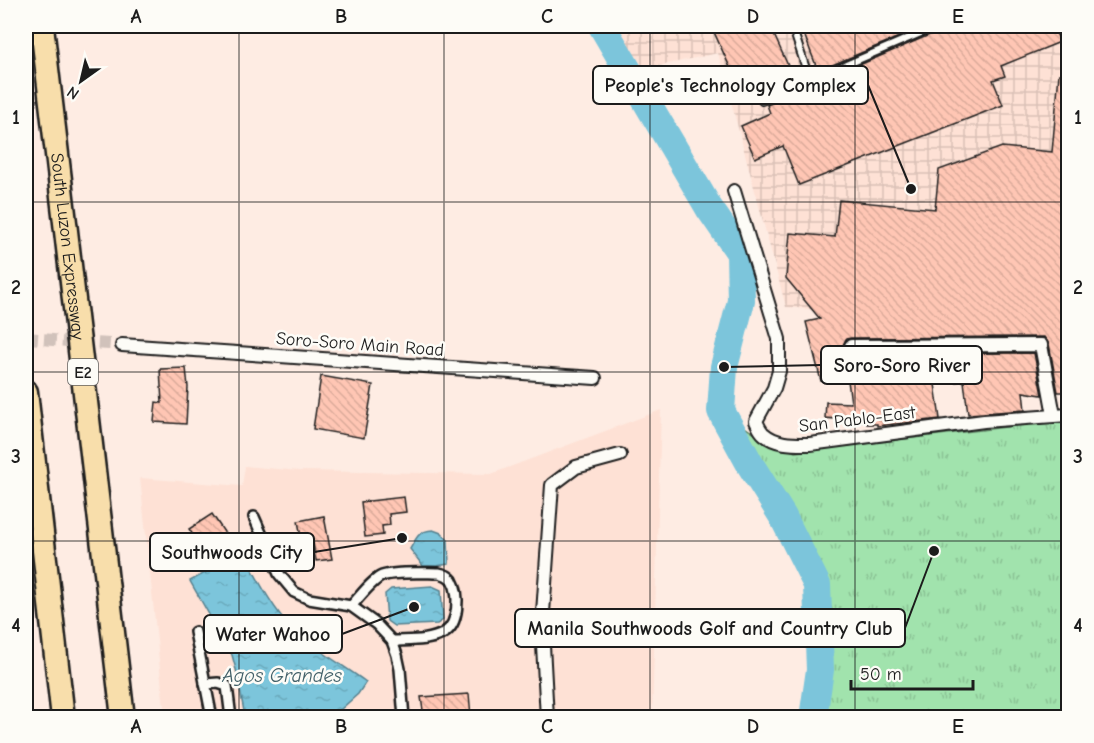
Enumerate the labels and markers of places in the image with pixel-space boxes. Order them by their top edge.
callout: People's Technology Complex [593,66,868,104]
callout: Soro-Soro River [821,346,982,384]
callout: Southwoods City [150,533,314,571]
callout: Manila Southwoods Golf and Country Club [515,609,905,647]
callout: Water Wahoo [204,615,342,653]

